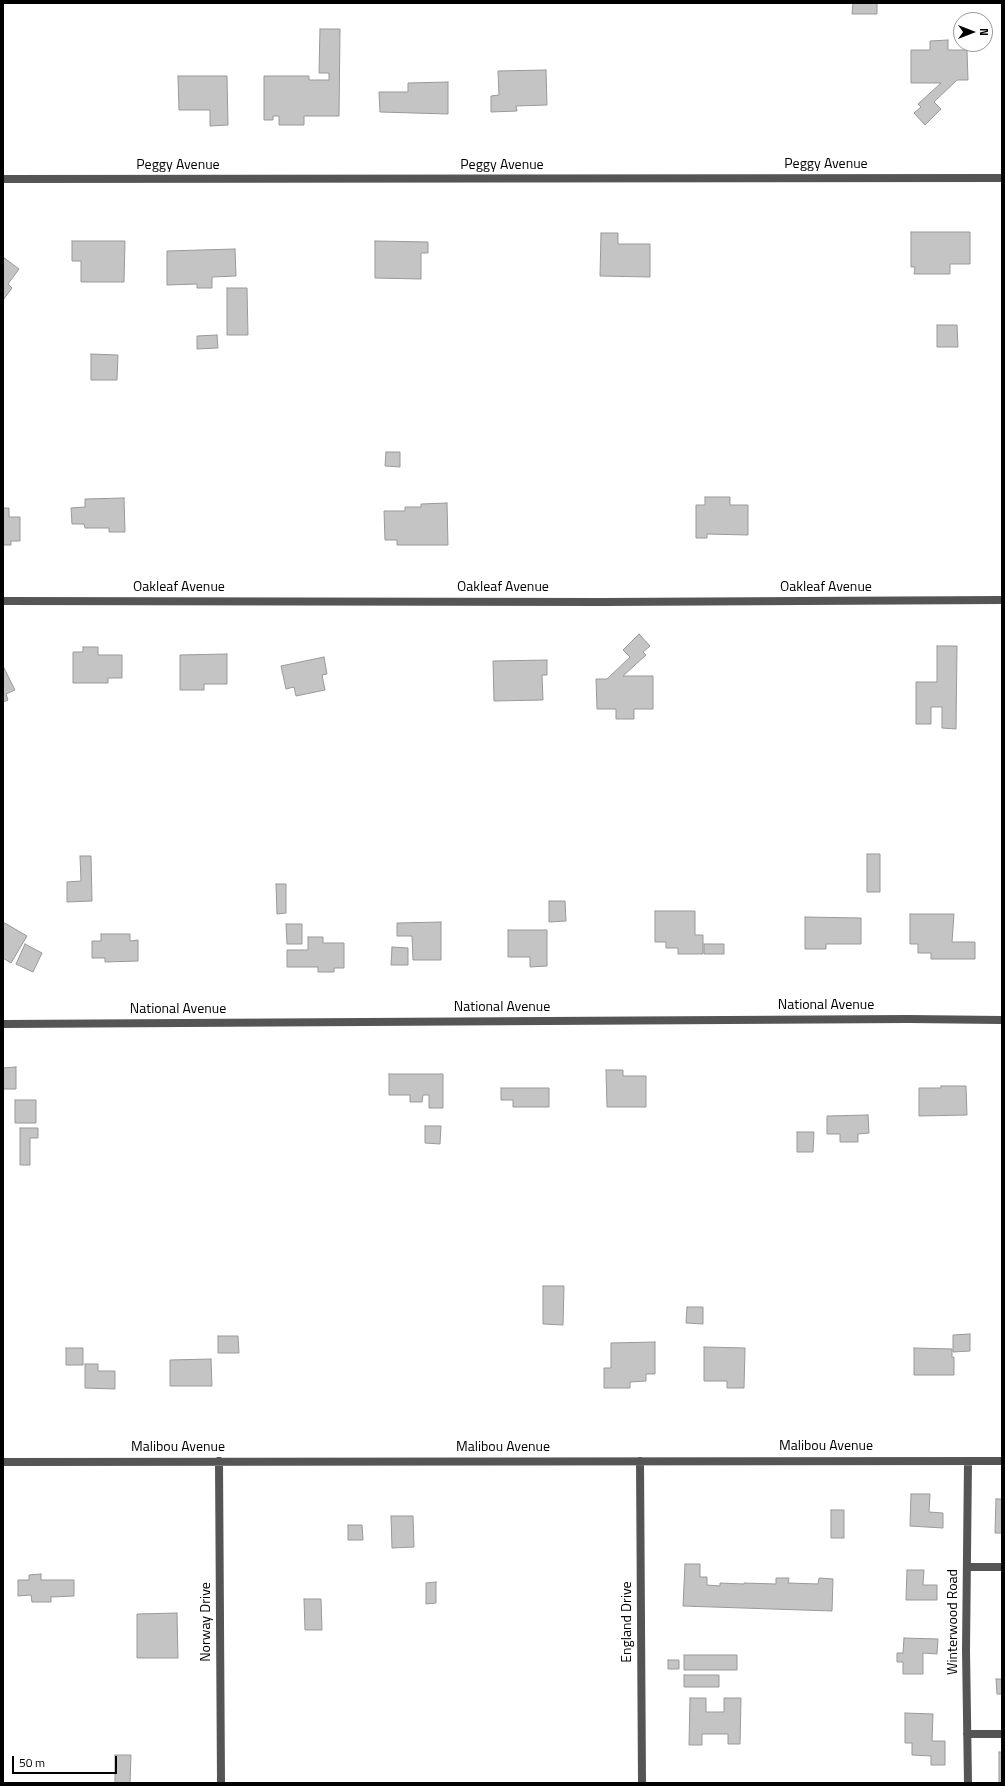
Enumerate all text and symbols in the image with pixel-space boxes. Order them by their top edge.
north arrow [953,12,993,52]
text: N [976,28,992,36]
street label: Peggy Avenue [784,157,868,173]
street label: Peggy Avenue [136,158,220,174]
street label: Peggy Avenue [460,158,544,174]
street label: Oakleaf Avenue [133,580,225,596]
street label: Oakleaf Avenue [457,580,549,596]
street label: Oakleaf Avenue [780,580,872,596]
street label: National Avenue [778,998,874,1014]
street label: National Avenue [454,1000,550,1016]
street label: National Avenue [130,1002,226,1018]
street label: Malibou Avenue [779,1439,873,1455]
street label: Malibou Avenue [131,1440,225,1456]
street label: Malibou Avenue [456,1440,550,1456]
street label: Winterwood Road [946,1569,962,1675]
street label: England Drive [620,1581,636,1663]
street label: Norway Drive [199,1582,215,1662]
scale bar [14,1748,119,1774]
text: 50 m [19,1753,45,1772]

